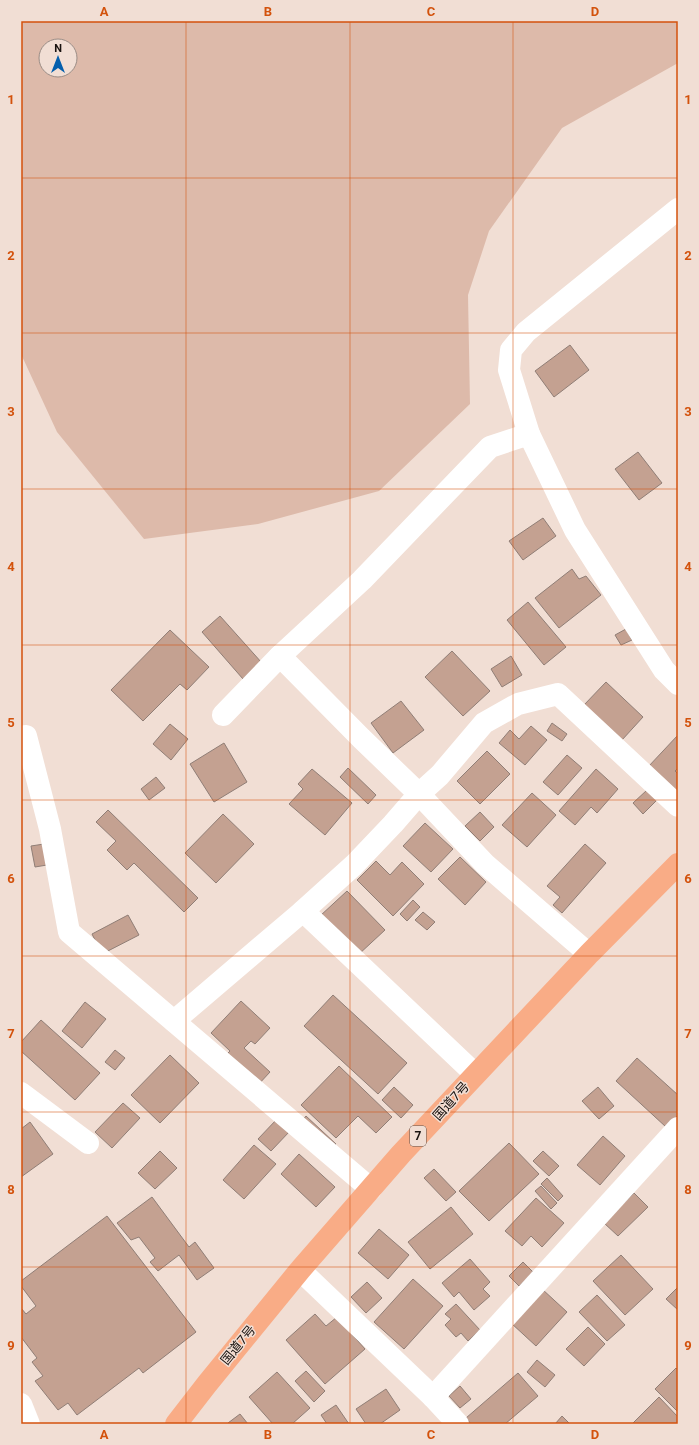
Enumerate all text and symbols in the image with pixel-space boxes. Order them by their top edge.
text: A [100,4,109,19]
text: B [264,4,272,19]
text: C [427,4,436,19]
text: D [591,4,599,19]
north arrow [38,38,78,78]
text: N [54,42,62,55]
text: 1 [7,92,15,107]
text: 1 [684,92,692,107]
text: 2 [7,248,15,263]
text: 2 [684,248,692,263]
text: 3 [7,404,15,419]
text: 3 [684,404,692,419]
text: 4 [7,559,15,574]
text: 4 [684,559,692,574]
text: 5 [7,715,15,730]
text: 5 [684,715,692,730]
text: 6 [7,871,15,886]
text: 6 [684,871,692,886]
text: 7 [7,1026,15,1041]
text: 7 [684,1026,692,1041]
street label: 国道7号 [430,1079,472,1123]
road number: 7 [410,1126,426,1146]
text: 8 [7,1182,15,1197]
text: 8 [684,1182,692,1197]
street label: 国道7号 [218,1322,258,1368]
text: 9 [7,1338,15,1353]
text: 9 [684,1338,692,1353]
text: A [100,1427,109,1442]
text: B [264,1427,272,1442]
text: C [427,1427,436,1442]
text: D [591,1427,599,1442]

